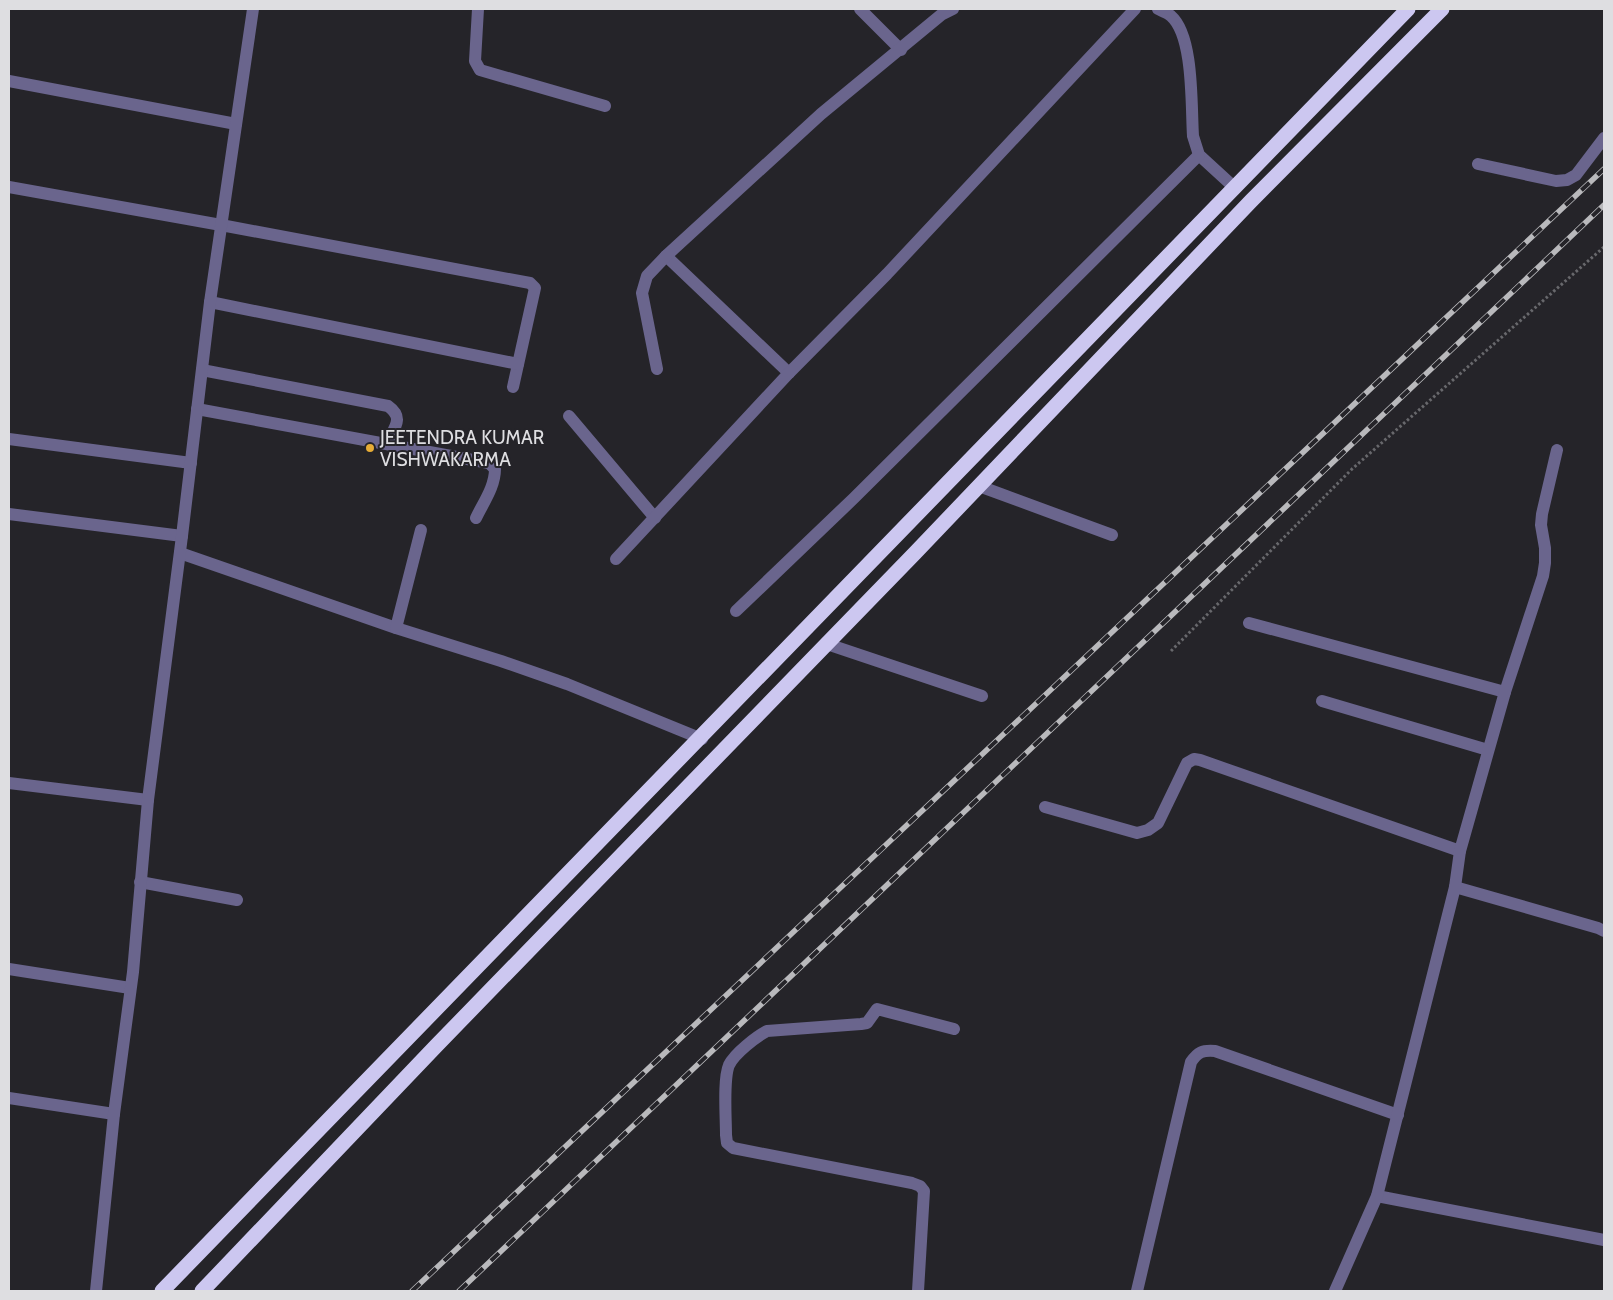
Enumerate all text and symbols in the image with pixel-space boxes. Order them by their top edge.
place label: JEETENDRA KUMAR VISHWAKARMA [379,426,545,471]
marker: JEETENDRA KUMAR VISHWAKARMA [364,442,376,454]

